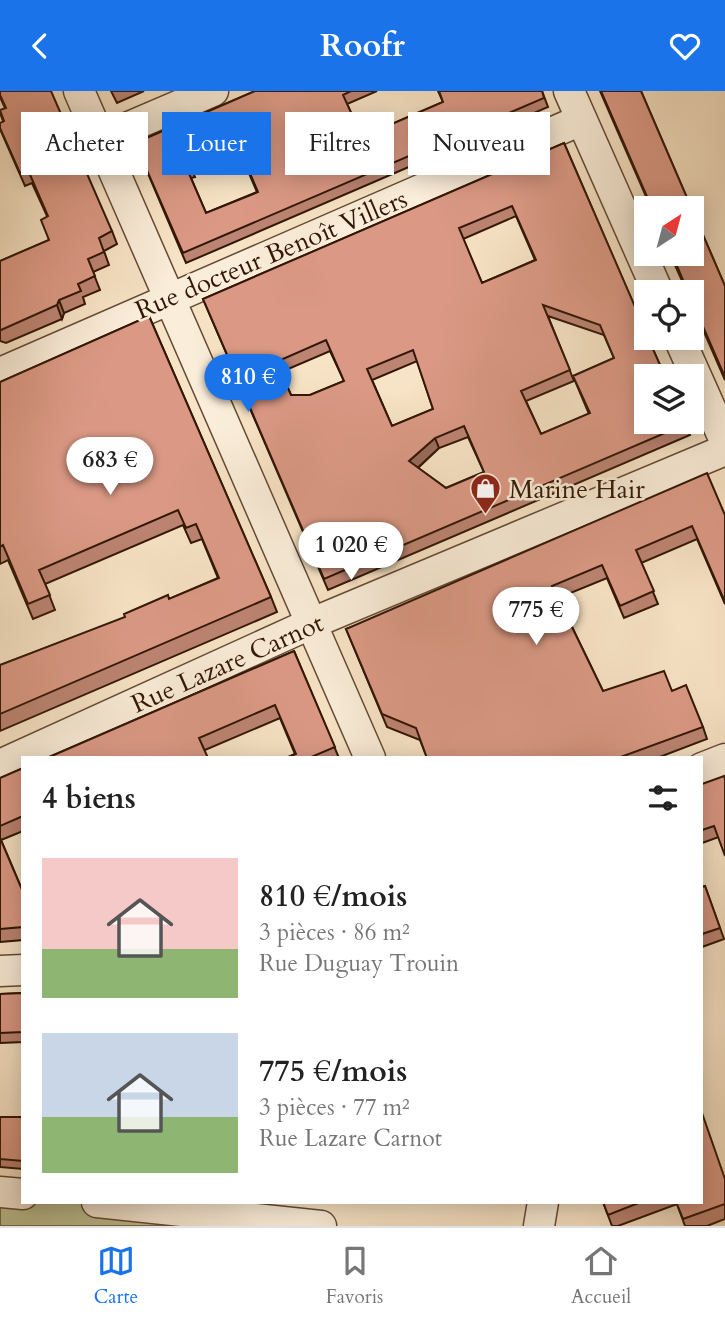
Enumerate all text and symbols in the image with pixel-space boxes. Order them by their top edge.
text: Roofr [320,24,405,68]
icon: back [21,27,59,65]
icon: heart [666,27,704,65]
chip: Acheter [21,112,148,175]
chip: Louer [162,112,271,175]
chip: Filtres [285,112,394,175]
chip: Nouveau [408,112,550,175]
street label: Rue docteur Benoît Villers [130,181,413,328]
north arrow [634,196,704,266]
map controls [634,196,704,434]
button: locate [634,280,704,350]
pin: 810 € [199,355,297,414]
text: 810 € [220,361,276,392]
button: layers [634,364,704,434]
pin: 683 € [61,437,159,497]
text: 683 € [82,444,138,475]
shop icon: Marine Hair [469,472,503,516]
place label: Marine Hair [509,472,645,507]
pin: 1 020 € [286,523,416,582]
text: 1 020 € [314,529,388,560]
pin: 775 € [487,587,585,647]
text: 775 € [508,594,564,625]
street label: Rue Lazare Carnot [126,605,329,722]
text: 4 biens [42,778,136,819]
icon: filters [644,779,682,817]
text: 810 €/mois [259,876,407,917]
icon: home [98,886,182,970]
text: 3 pièces · 86 m² [259,917,410,948]
text: Rue Duguay Trouin [259,948,459,979]
text: 775 €/mois [259,1051,407,1092]
icon: home [98,1061,182,1145]
text: 3 pièces · 77 m² [259,1092,410,1123]
text: Rue Lazare Carnot [259,1123,442,1154]
tab: Carte [94,1242,138,1310]
tab: Favoris [326,1242,383,1310]
tab: Accueil [571,1242,631,1310]

